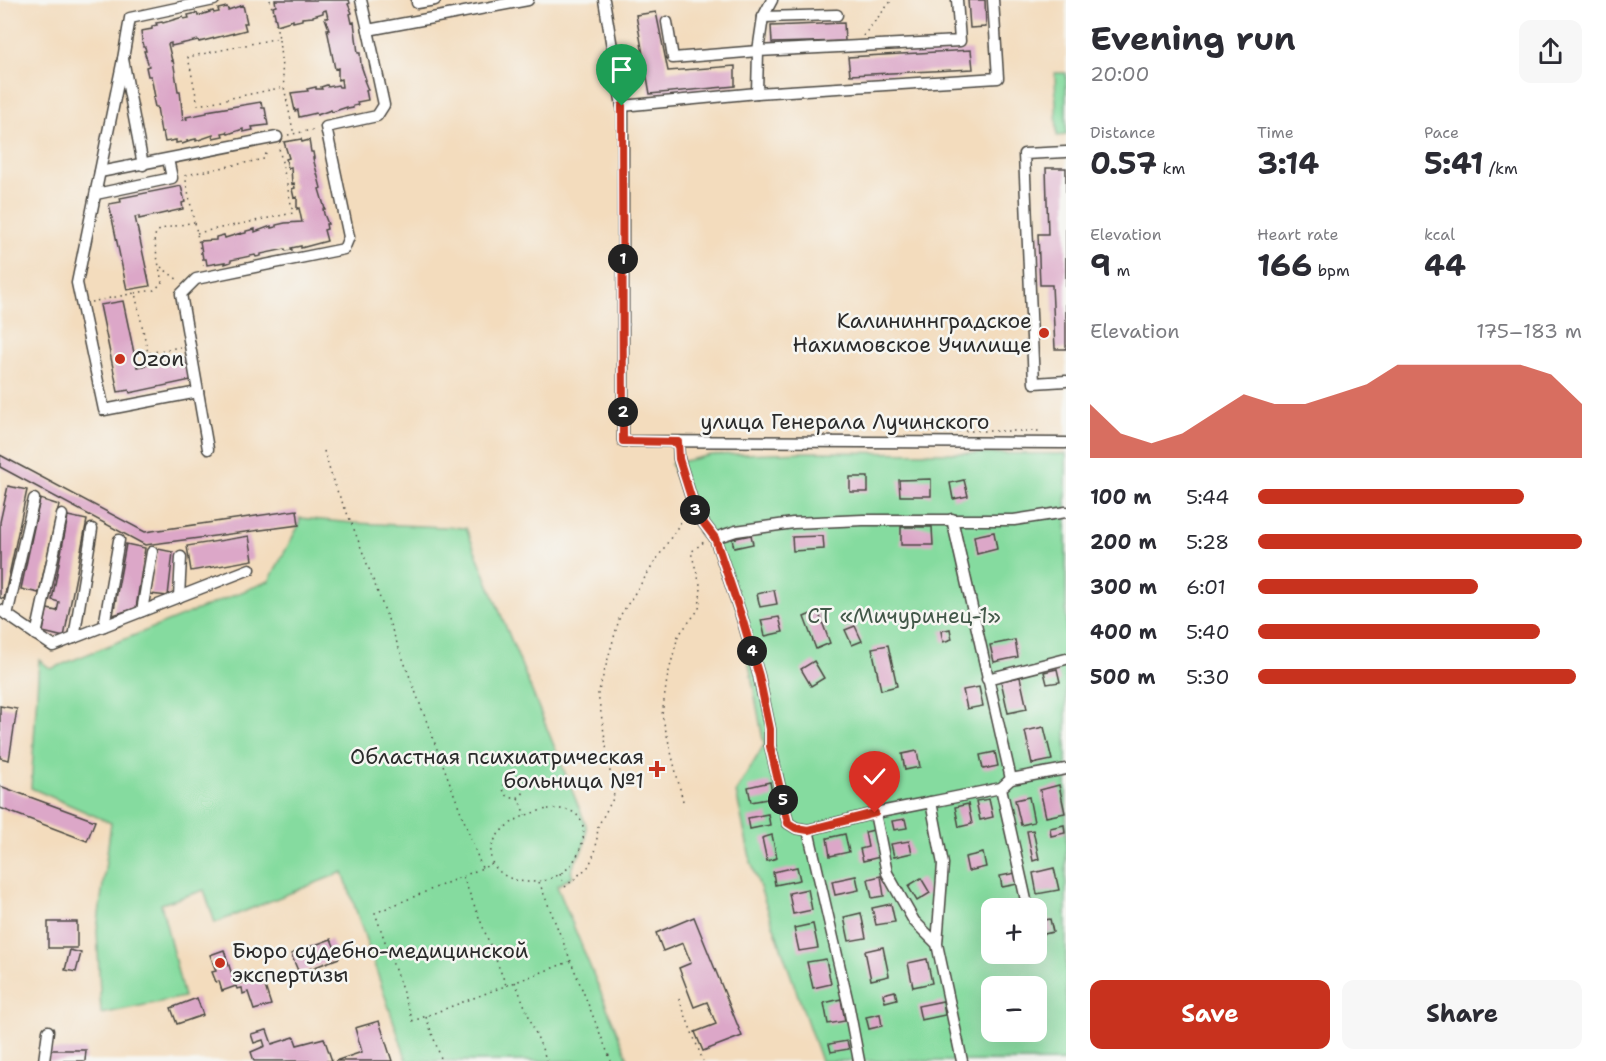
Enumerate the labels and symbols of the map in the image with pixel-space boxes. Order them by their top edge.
pin [596,44,647,106]
pin: 1 [608,244,638,274]
place label: Калининнградское Нахимовское Училище [793,307,1032,359]
marker: Калининнградское Нахимовское Училище [1037,326,1051,340]
place label: Ozon [132,345,184,373]
marker: Ozon [113,352,127,366]
pin: 2 [608,397,638,427]
street label: улица Генерала Лучинского [701,408,989,436]
pin: 3 [680,495,710,525]
park label: СТ «Мичуринец-1» [807,602,1001,630]
pin: 4 [737,636,767,666]
place label: Областная психиатрическая больница №1 [350,743,644,795]
pin [849,751,900,813]
marker: Областная психиатрическая больница №1 [648,760,666,778]
pin: 5 [768,785,798,815]
place label: Бюро судебно-медицинской экспертизы [232,937,529,989]
marker: Бюро судебно-медицинской экспертизы [213,956,227,970]

